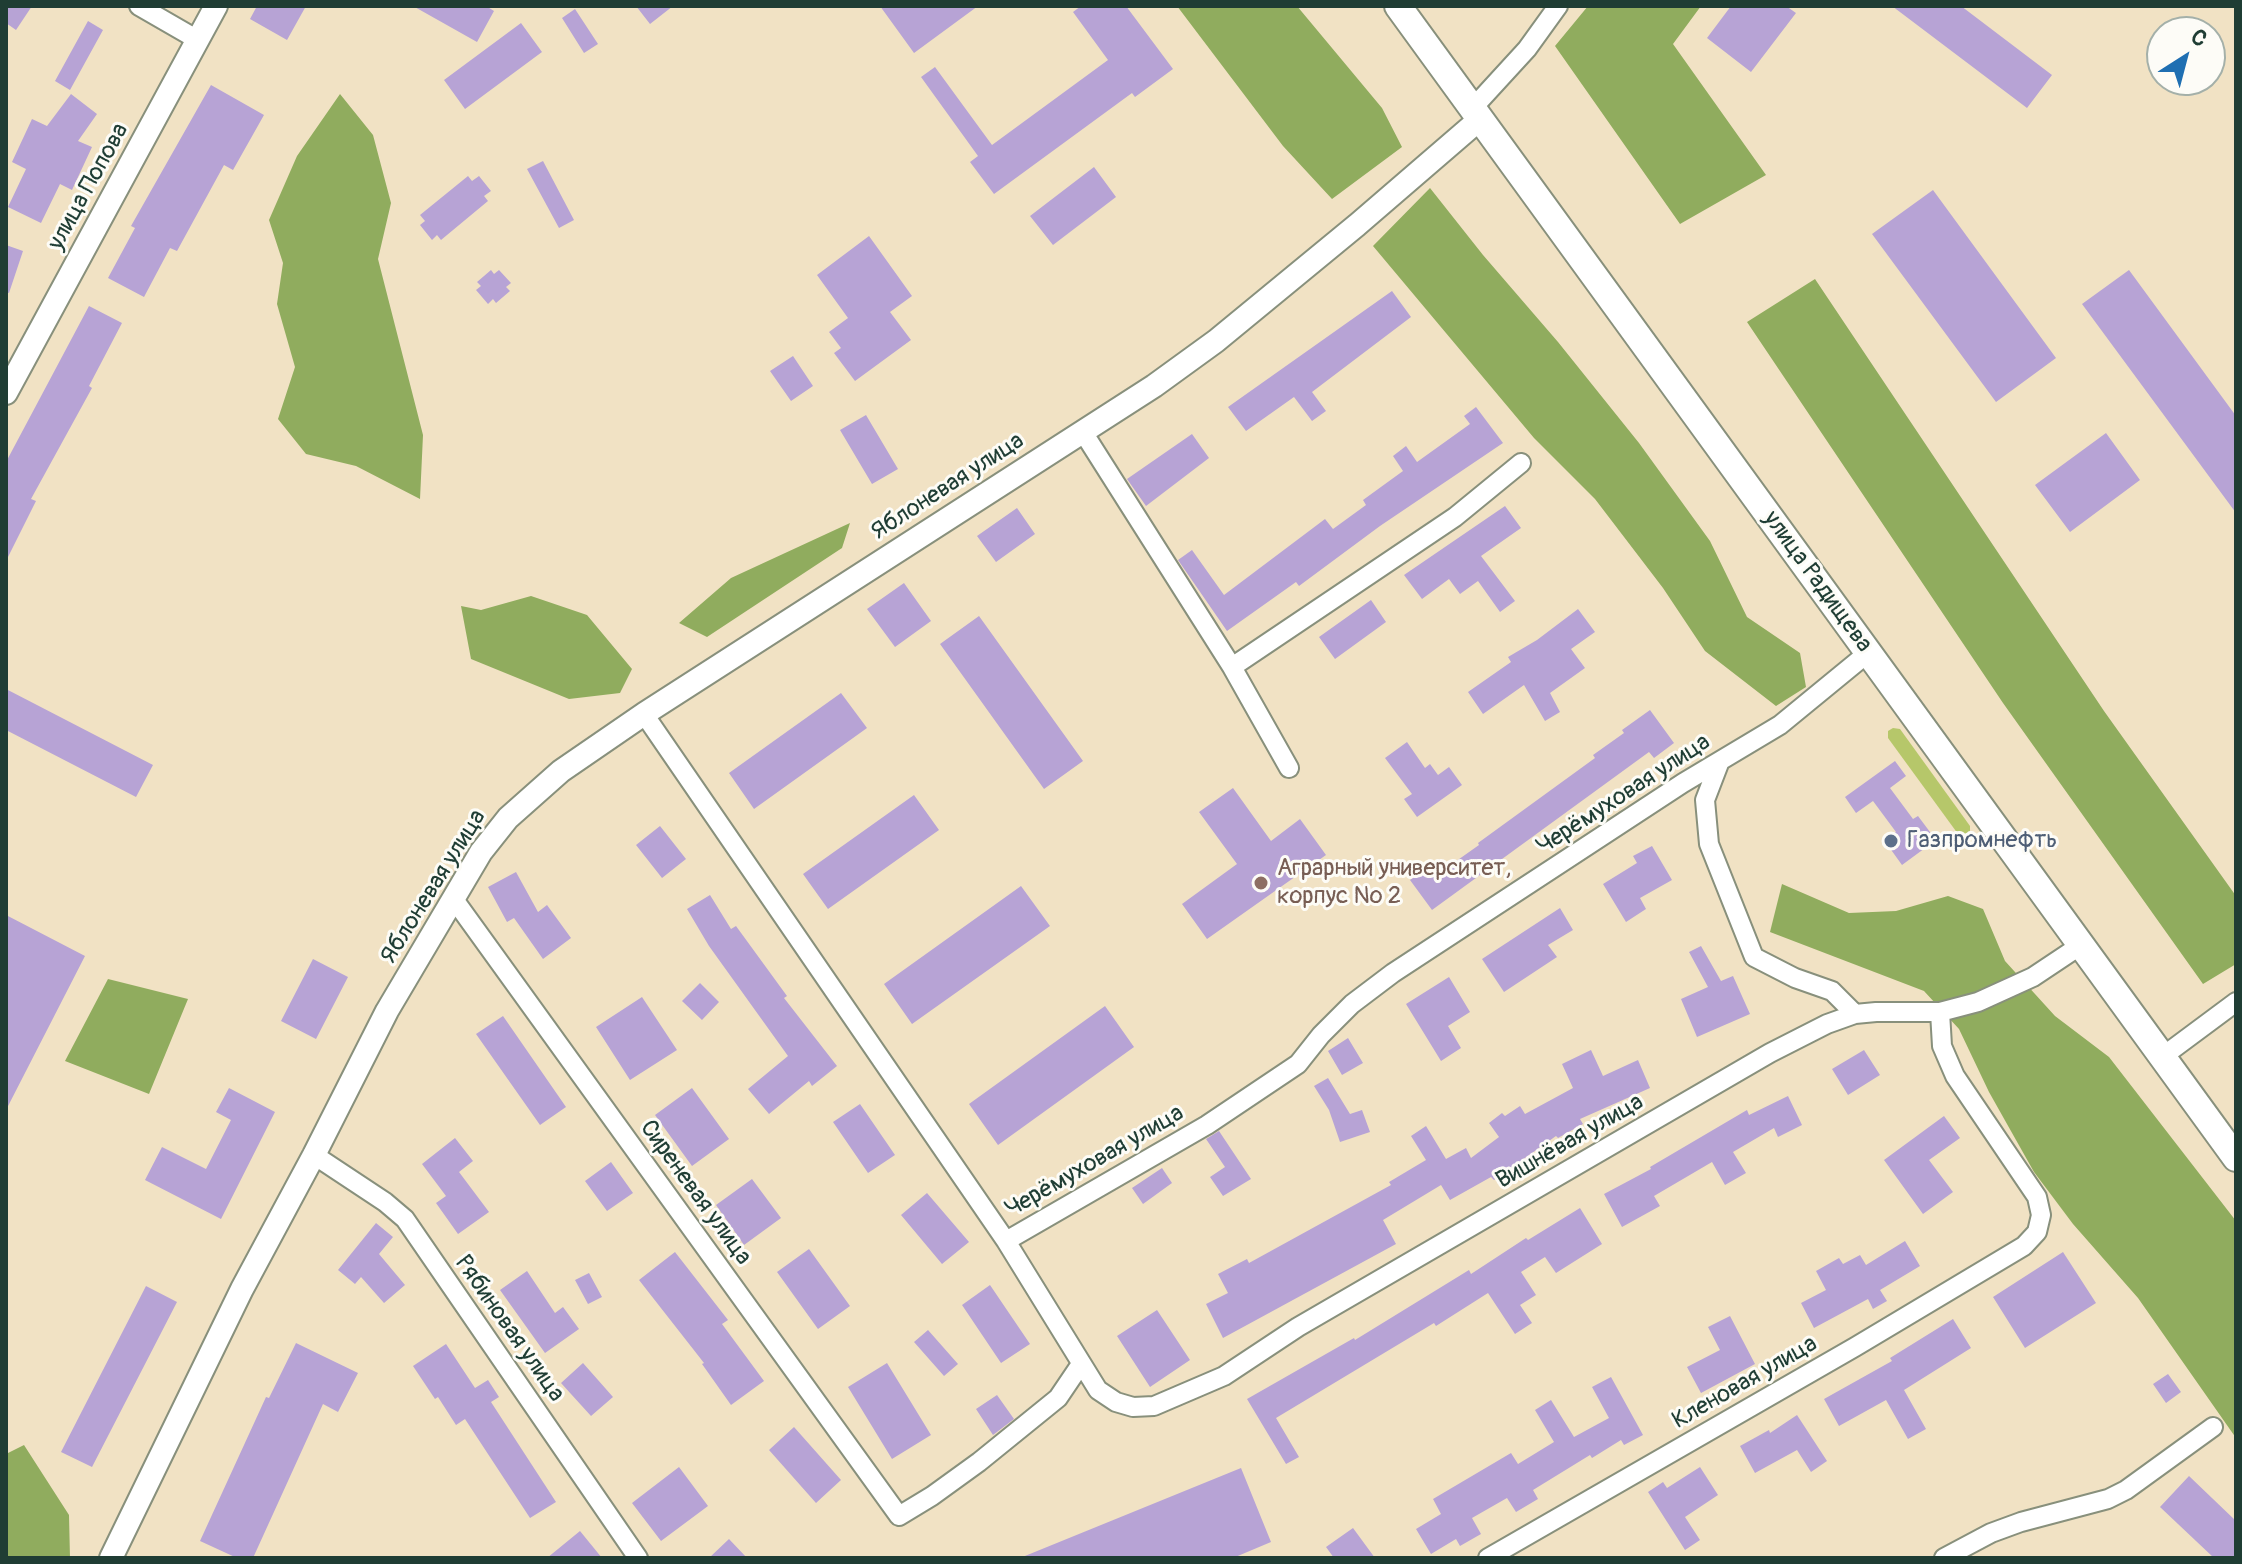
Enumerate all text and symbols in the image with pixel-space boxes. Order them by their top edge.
north arrow [2146,16,2226,96]
text: С [2185,23,2213,54]
street label: улица Попова [42,119,136,255]
street label: Яблоневая улица [866,427,1030,547]
street label: улица Радищева [1756,506,1878,658]
street label: Черёмуховая улица [1532,728,1716,862]
street label: Яблоневая улица [375,805,493,969]
place label: Газпромнефть [1907,827,2057,855]
marker: Газпромнефть [1882,832,1900,850]
place label: Аграрный университет, корпус № 2 [1277,855,1511,911]
marker: Аграрный университет, корпус № 2 [1252,874,1270,892]
street label: Вишнёвая улица [1491,1088,1649,1196]
street label: Черёмуховая улица [1001,1099,1189,1225]
street label: Сиреневая улица [633,1115,757,1271]
street label: Рябиновая улица [448,1250,570,1408]
street label: Кленовая улица [1668,1330,1822,1436]

